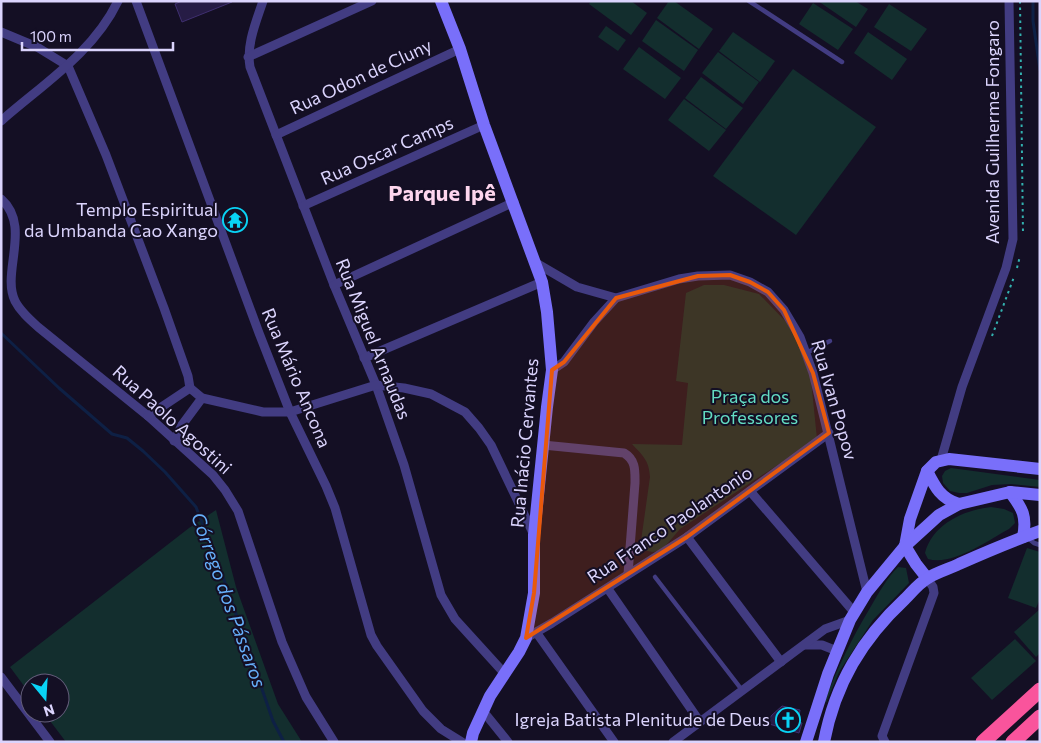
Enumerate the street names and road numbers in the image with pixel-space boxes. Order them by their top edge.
street label: Avenida Guilherme Fongaro [981,20,1003,244]
street label: Rua Odon de Cluny [286,34,435,119]
street label: Rua Oscar Camps [317,111,456,189]
street label: Rua Miguel Arnaudas [332,255,416,422]
street label: Rua Mário Ancona [258,305,336,451]
street label: Rua Ivan Popov [807,337,863,462]
street label: Rua Inácio Cervantes [506,357,542,529]
street label: Rua Paolo Agostini [109,360,237,478]
street label: Rua Franco Paolantonio [583,461,756,588]

